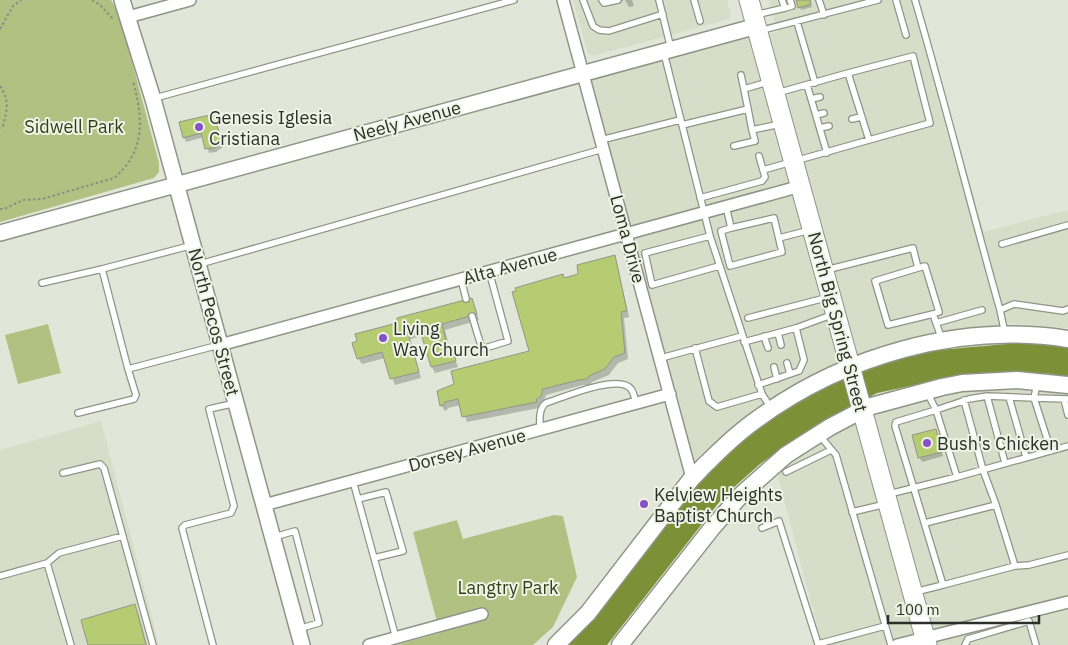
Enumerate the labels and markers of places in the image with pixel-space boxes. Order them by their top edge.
place label: Genesis Iglesia Cristiana [209,106,333,150]
marker: Genesis Iglesia Cristiana [193,121,205,133]
place label: Living Way Church [393,317,489,361]
marker: Living Way Church [377,332,389,344]
place label: Bush's Chicken [937,432,1059,455]
marker: Bush's Chicken [921,437,933,449]
place label: Kelview Heights Baptist Church [654,483,783,527]
marker: Kelview Heights Baptist Church [638,498,650,510]

